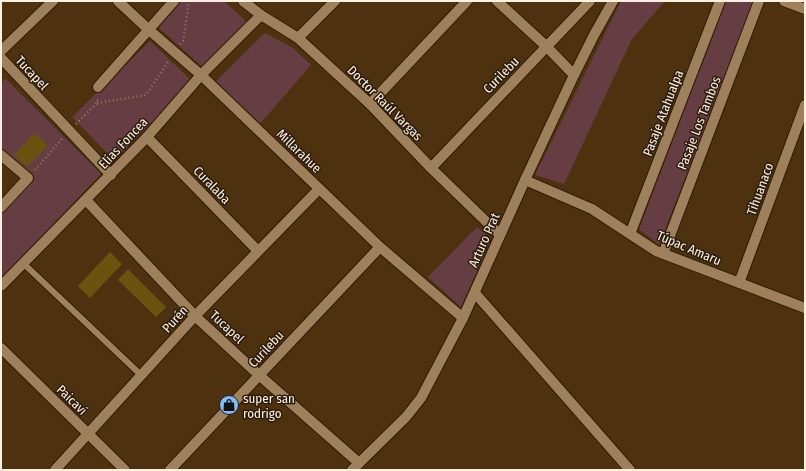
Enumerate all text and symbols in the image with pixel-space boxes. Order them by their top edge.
street label: Tucapel [13,53,52,93]
street label: Curilebu [480,54,522,96]
street label: Doctor Raúl Vargas [344,62,426,144]
street label: Pasaje Atahualpa [640,68,686,158]
street label: Pasaje Los Tambos [674,74,724,172]
street label: Elías Foncea [96,114,150,172]
street label: Millarahue [274,126,324,176]
street label: Tihuanaco [744,161,776,217]
street label: Curalaba [190,163,234,207]
street label: Arturo Prat [465,210,503,269]
street label: Túpac Amaru [654,228,724,268]
street label: Purén [159,303,191,335]
street label: Tucapel [207,308,247,347]
street label: Curilebu [245,328,287,370]
street label: Paicaví [54,382,90,418]
place label: super san rodrigo [243,391,295,421]
shop icon: super san rodrigo [218,394,240,416]

